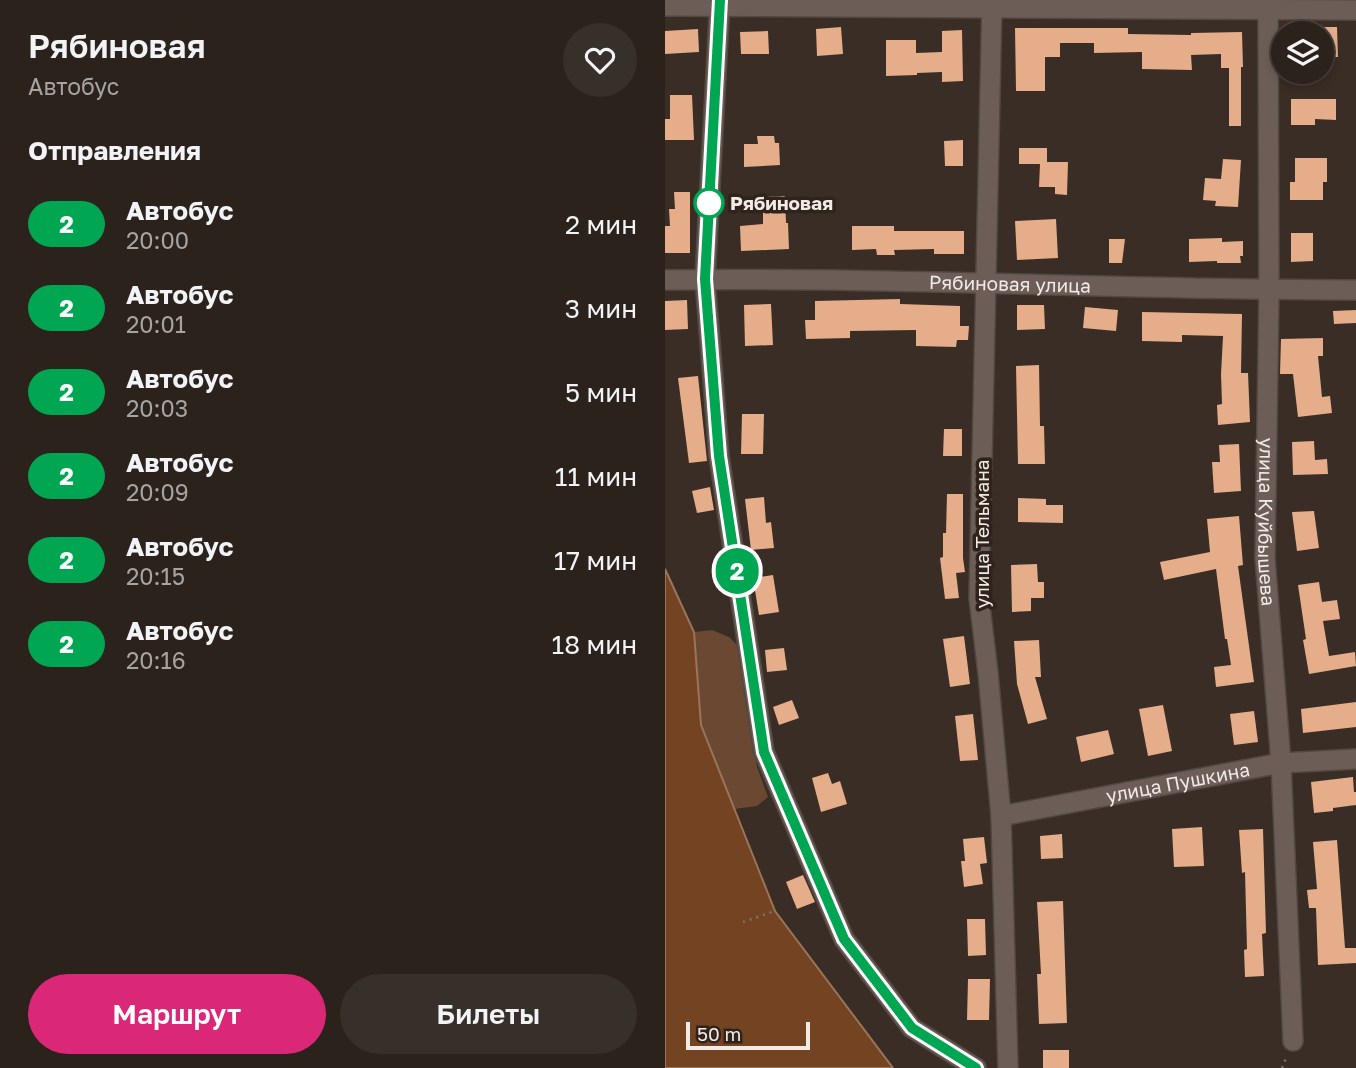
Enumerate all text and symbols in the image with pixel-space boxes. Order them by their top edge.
map controls [1271,21,1334,84]
button: layers [1271,21,1334,84]
button: heart [563,23,637,97]
text: Рябиновая [28,26,206,65]
text: Автобус [28,72,119,100]
text: Отправления [28,135,201,166]
marker: Рябиновая [694,188,724,218]
place label: Рябиновая [730,191,833,214]
text: Автобус [126,195,233,226]
text: 2 [59,209,74,238]
text: 2 мин [565,209,637,240]
text: 20:00 [126,226,189,254]
street label: Рябиновая улица [929,270,1091,297]
text: Автобус [126,279,233,310]
text: 2 [59,293,74,322]
text: 3 мин [565,293,637,324]
text: 20:01 [126,310,186,338]
text: Автобус [126,363,233,394]
text: 2 [59,377,74,406]
text: 5 мин [565,377,637,408]
text: 20:03 [126,394,188,422]
street label: улица Куйбышева [1254,438,1281,607]
text: Автобус [126,447,233,478]
street label: улица Тельмана [970,459,993,609]
text: 2 [59,461,74,490]
text: 11 мин [555,461,637,492]
text: 20:09 [126,478,189,506]
text: Автобус [126,531,233,562]
text: 2 [59,545,74,574]
text: 17 мин [554,545,637,576]
line badge: 2 [714,548,760,594]
text: 2 [730,556,744,585]
text: 20:15 [126,562,185,590]
text: Автобус [126,615,233,646]
text: 2 [59,629,74,658]
text: 18 мин [552,629,637,660]
text: 20:16 [126,646,186,674]
street label: улица Пушкина [1104,757,1251,807]
button: Маршрут [28,974,326,1054]
button: Билеты [340,974,637,1054]
scale bar [686,1019,810,1051]
text: 50 m [697,1022,741,1045]

